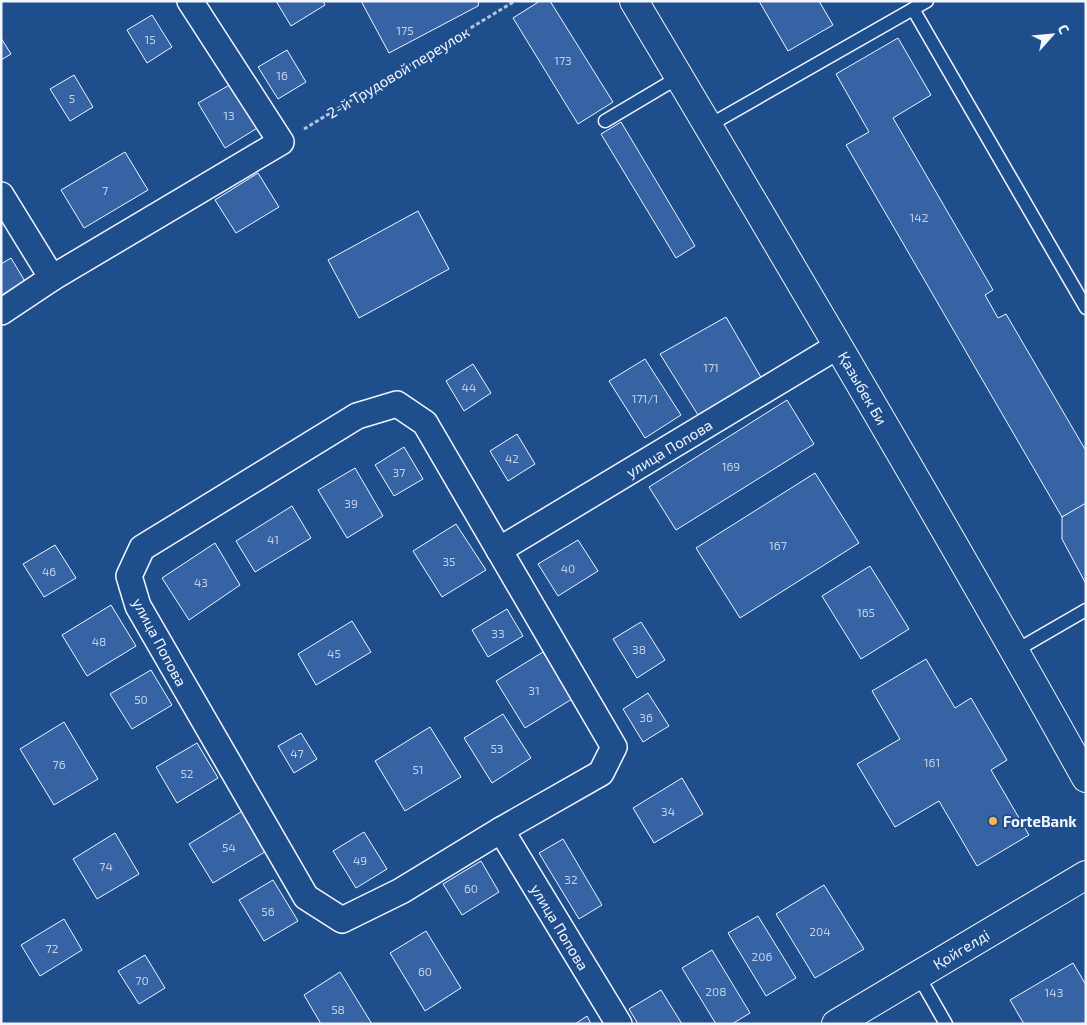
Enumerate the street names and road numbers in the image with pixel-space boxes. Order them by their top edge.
street label: 2-й Трудовой переулок [323,22,473,123]
street label: Қазыбек Би [835,348,891,428]
street label: улица Попова [623,415,716,482]
street label: улица Попова [128,595,191,690]
street label: улица Попова [526,881,593,974]
street label: Қойгелді [930,925,992,973]

